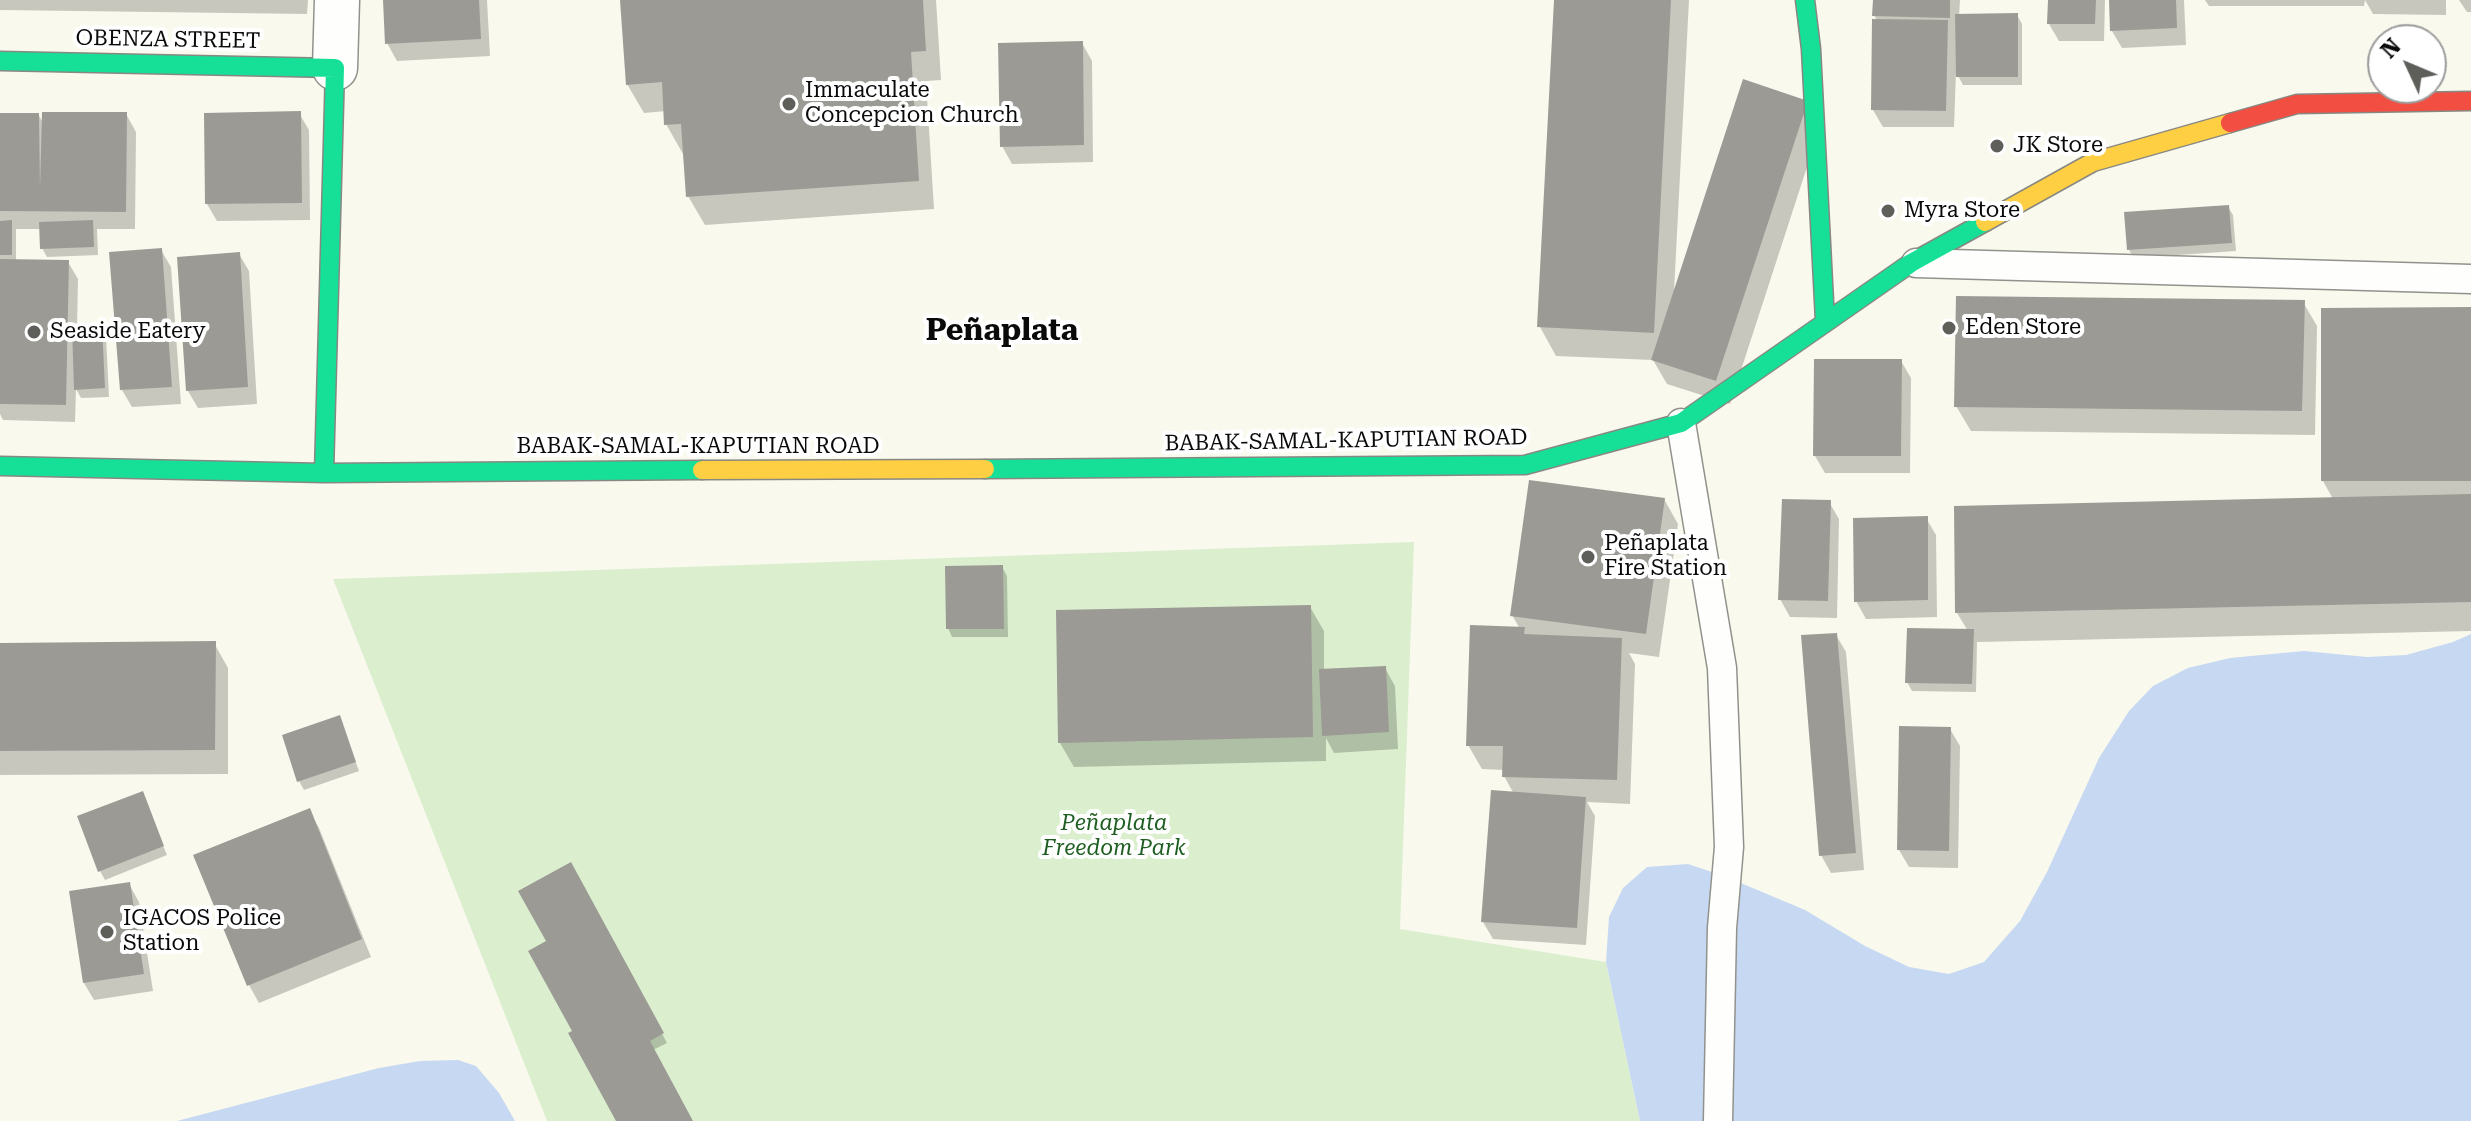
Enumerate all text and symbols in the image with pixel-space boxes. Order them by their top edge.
north arrow [2367,24,2447,104]
street label: OBENZA STREET [75,25,261,55]
text: N [2376,34,2406,63]
place label: Immaculate Concepcion Church [805,78,1019,130]
marker: Immaculate Concepcion Church [780,95,798,113]
place label: JK Store [2013,133,2103,159]
marker: JK Store [1988,137,2006,155]
place label: Myra Store [1904,198,2020,224]
marker: Myra Store [1879,202,1897,220]
district label: Peñaplata [926,313,1078,349]
place label: Eden Store [1965,315,2081,341]
place label: Seaside Eatery [50,319,206,345]
marker: Eden Store [1940,319,1958,337]
marker: Seaside Eatery [25,323,43,341]
street label: BABAK-SAMAL-KAPUTIAN ROAD [1164,425,1528,457]
street label: BABAK-SAMAL-KAPUTIAN ROAD [516,434,880,460]
place label: Peñaplata Fire Station [1604,531,1727,582]
marker: Peñaplata Fire Station [1579,548,1597,566]
park label: Peñaplata Freedom Park [1042,811,1186,862]
place label: IGACOS Police Station [123,906,281,958]
marker: IGACOS Police Station [98,923,116,941]

